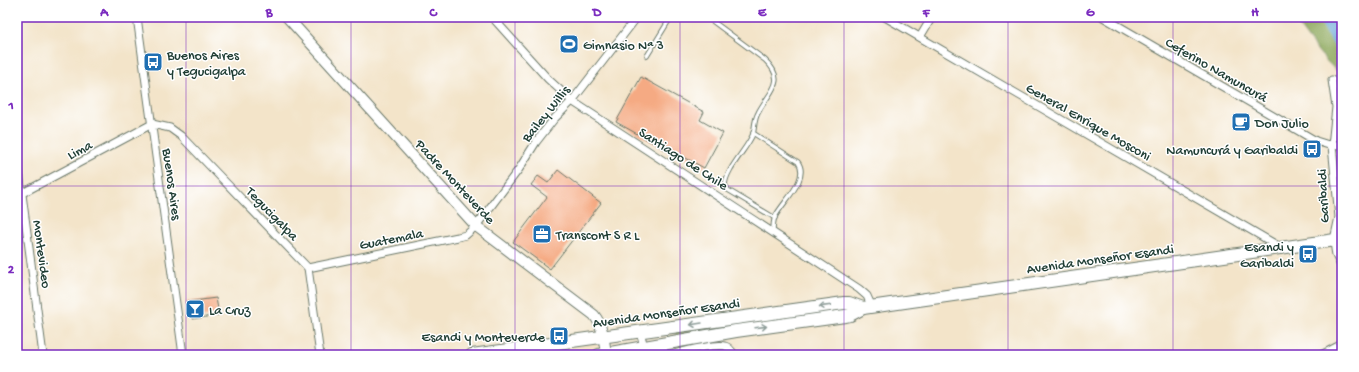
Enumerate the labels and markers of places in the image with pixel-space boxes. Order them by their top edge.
sports icon: Gimnasio Nª 3 [558,33,580,55]
place label: Gimnasio Nª 3 [583,38,664,55]
place label: Buenos Aires y Tegucigalpa [166,48,247,81]
bus stop icon: Buenos Aires y Tegucigalpa [142,51,164,73]
cafe icon: Don Julio [1230,111,1252,133]
place label: Don Julio [1254,116,1309,133]
bus stop icon: Namuncurá y Garibaldi [1301,138,1323,160]
place label: Namuncurá y Garibaldi [1166,143,1298,160]
office icon: Transcont S R L [531,223,553,245]
place label: Transcont S R L [555,228,640,245]
place label: Esandi y Garibaldi [1240,240,1294,273]
bus stop icon: Esandi y Garibaldi [1297,243,1319,265]
bar icon: La Cruz [184,298,206,320]
place label: La Cruz [209,303,251,320]
bus stop icon: Esandi y Monteverde [548,325,570,347]
place label: Esandi y Monteverde [422,330,546,347]

